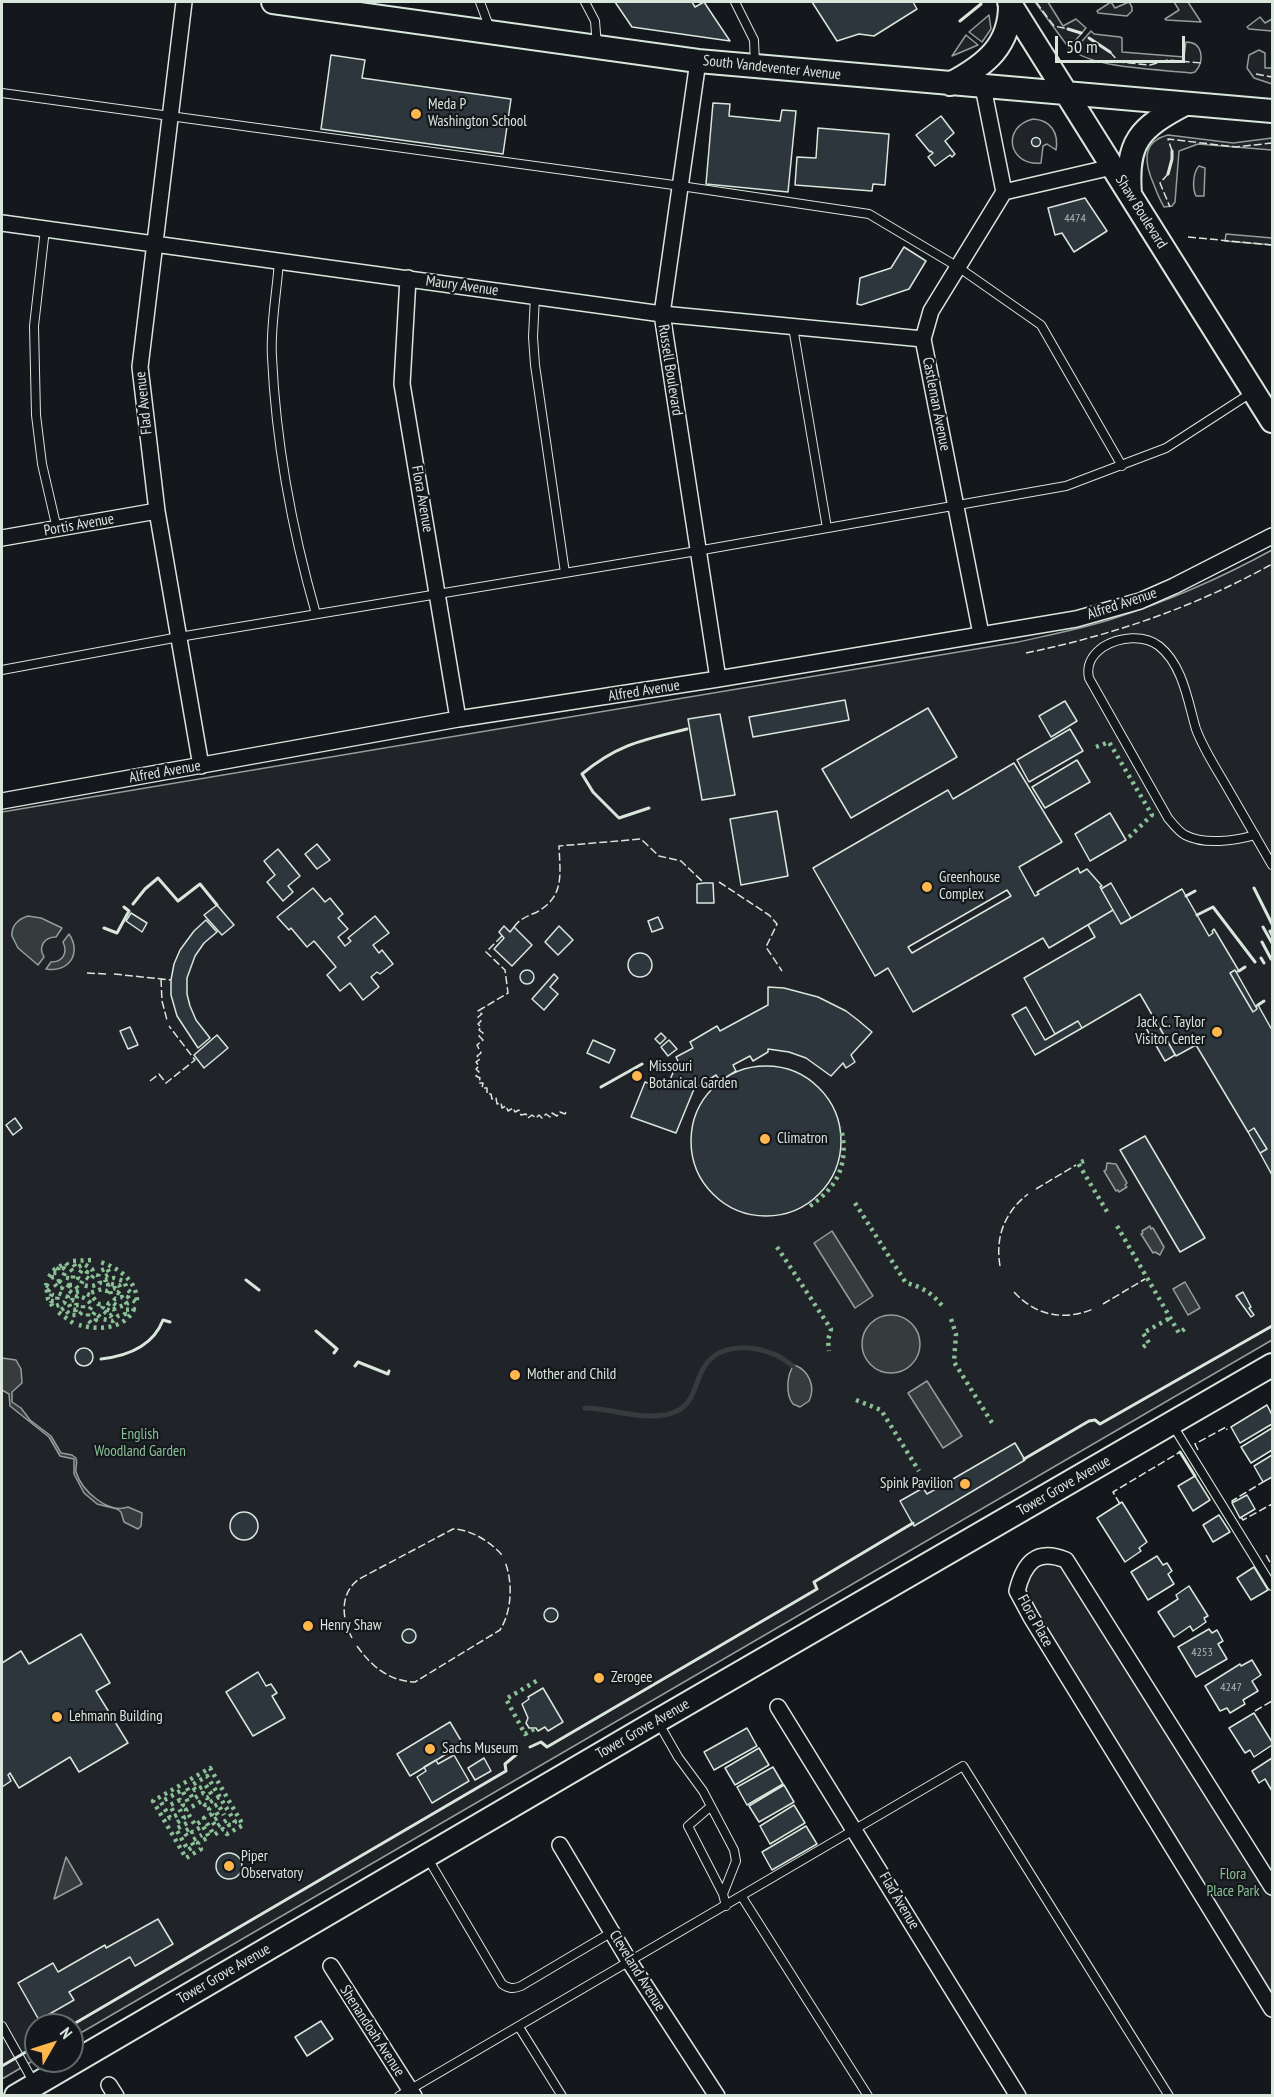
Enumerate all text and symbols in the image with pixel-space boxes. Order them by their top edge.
scale bar [1058,24,1188,62]
text: 50 m [1066,35,1098,58]
street label: South Vandeventer Avenue [702,52,842,84]
place label: Meda P Washington School [428,96,527,131]
marker: Meda P Washington School [409,107,423,121]
street label: Shaw Boulevard [1111,172,1171,252]
house number: 4474 [1064,212,1086,226]
street label: Maury Avenue [425,272,499,300]
street label: Russell Boulevard [654,323,686,417]
street label: Castleman Avenue [918,356,954,452]
street label: Flad Avenue [132,371,156,435]
street label: Flora Avenue [407,464,437,534]
street label: Portis Avenue [43,510,115,540]
street label: Alfred Avenue [1085,584,1159,624]
street label: Alfred Avenue [607,676,681,706]
street label: Alfred Avenue [128,757,202,787]
place label: Greenhouse Complex [939,869,1000,904]
marker: Greenhouse Complex [920,880,934,894]
place label: Jack C. Taylor Visitor Center [1135,1014,1205,1049]
marker: Jack C. Taylor Visitor Center [1210,1025,1224,1039]
place label: Missouri Botanical Garden [649,1058,737,1093]
marker: Missouri Botanical Garden [630,1069,644,1083]
place label: Climatron [777,1130,828,1148]
marker: Climatron [758,1132,772,1146]
place label: Mother and Child [527,1366,616,1384]
marker: Mother and Child [508,1368,522,1382]
park label: English Woodland Garden [94,1426,186,1461]
street label: Tower Grove Avenue [1014,1452,1114,1520]
place label: Spink Pavilion [880,1475,953,1493]
marker: Spink Pavilion [958,1477,972,1491]
street label: Flora Place [1013,1592,1057,1650]
place label: Henry Shaw [320,1617,382,1635]
marker: Henry Shaw [301,1619,315,1633]
house number: 4253 [1191,1646,1213,1660]
place label: Zerogee [611,1669,653,1687]
marker: Zerogee [592,1671,606,1685]
house number: 4247 [1220,1681,1242,1695]
street label: Tower Grove Avenue [593,1695,693,1763]
place label: Lehmann Building [69,1708,163,1726]
marker: Lehmann Building [50,1710,64,1724]
place label: Sachs Museum [442,1740,518,1758]
marker: Sachs Museum [423,1742,437,1756]
place label: Piper Observatory [241,1848,303,1883]
marker: Piper Observatory [222,1859,236,1873]
park label: Flora Place Park [1206,1866,1260,1901]
street label: Flad Avenue [875,1869,923,1933]
street label: Cleveland Avenue [605,1927,669,2015]
street label: Tower Grove Avenue [174,1940,274,2008]
street label: Shenandoah Avenue [336,1982,408,2080]
north arrow [24,2013,84,2073]
text: N [56,2023,77,2043]

